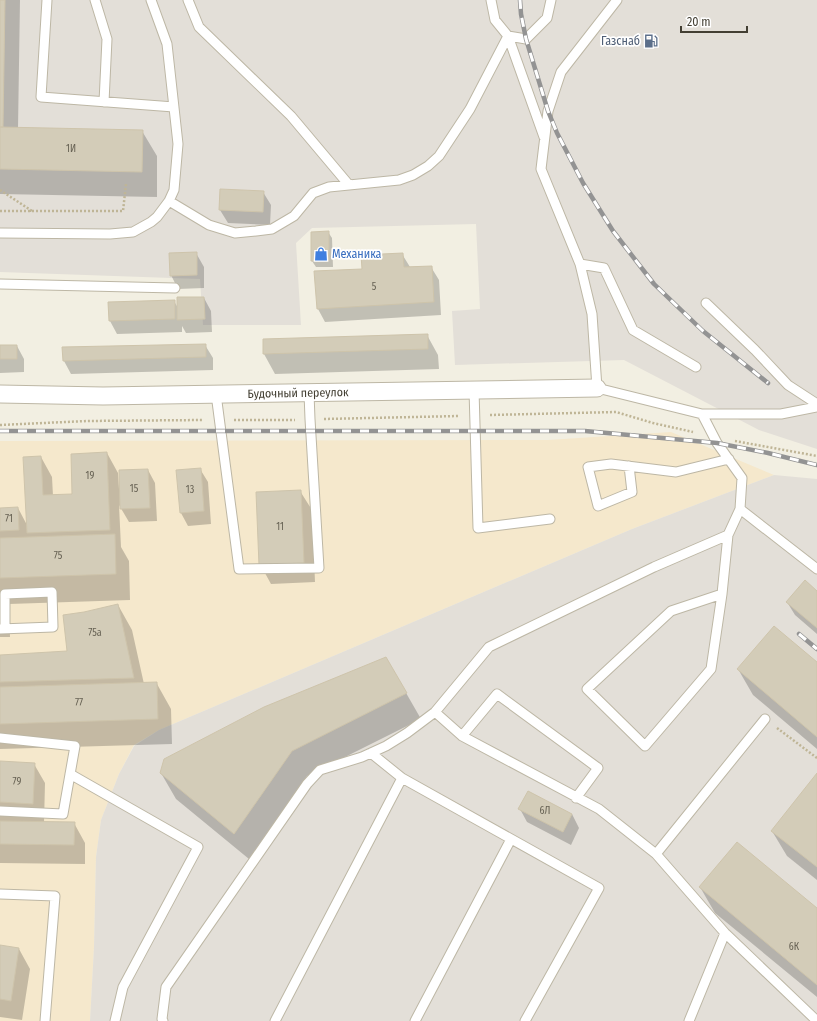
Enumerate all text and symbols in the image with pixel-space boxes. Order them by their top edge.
scale bar [681,8,747,34]
text: 20 m [687,15,711,29]
fuel station icon: Газснаб [643,33,659,49]
place label: Газснаб [601,34,640,48]
house number: 1И [66,143,76,155]
shop icon: Механика [313,246,329,262]
place label: Механика [332,247,382,261]
house number: 5 [372,281,377,293]
street label: Будочный переулок [247,385,349,401]
house number: 19 [86,470,95,482]
house number: 15 [130,483,139,495]
house number: 13 [186,484,195,496]
house number: 71 [5,513,13,525]
house number: 11 [276,521,284,533]
house number: 75 [54,550,63,562]
house number: 75а [88,627,102,639]
house number: 77 [75,697,83,709]
house number: 79 [13,776,22,788]
house number: 6Л [540,805,551,817]
house number: 6К [789,941,800,953]

